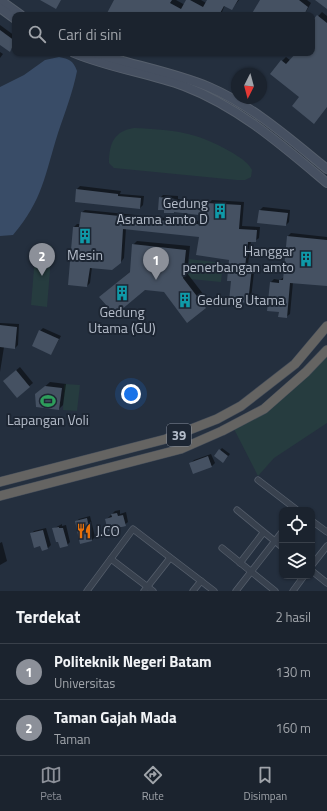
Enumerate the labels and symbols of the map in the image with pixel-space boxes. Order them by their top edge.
north arrow [231,68,267,104]
place label: Gedung Asrama amto D [116,192,208,229]
building icon: Gedung Asrama amto D [211,202,229,220]
building icon: Mesin [76,227,94,245]
place label: Hanggar penerbangan amto [182,240,294,277]
pin: 2 [29,243,55,276]
place label: Mesin [67,244,103,265]
pin: 1 [143,247,169,280]
building icon: Hanggar penerbangan amto [297,250,315,268]
building icon: Gedung Utama (GU) [113,284,131,302]
place label: Gedung Utama [197,289,285,310]
building icon: Gedung Utama [176,291,194,309]
place label: Gedung Utama (GU) [88,301,156,338]
your location [121,384,141,404]
sports icon: Lapangan Voli [39,392,57,410]
place label: Lapangan Voli [7,409,89,430]
road number: 39 [167,424,191,446]
place label: J.CO [96,520,120,541]
restaurant icon: J.CO [75,522,93,540]

